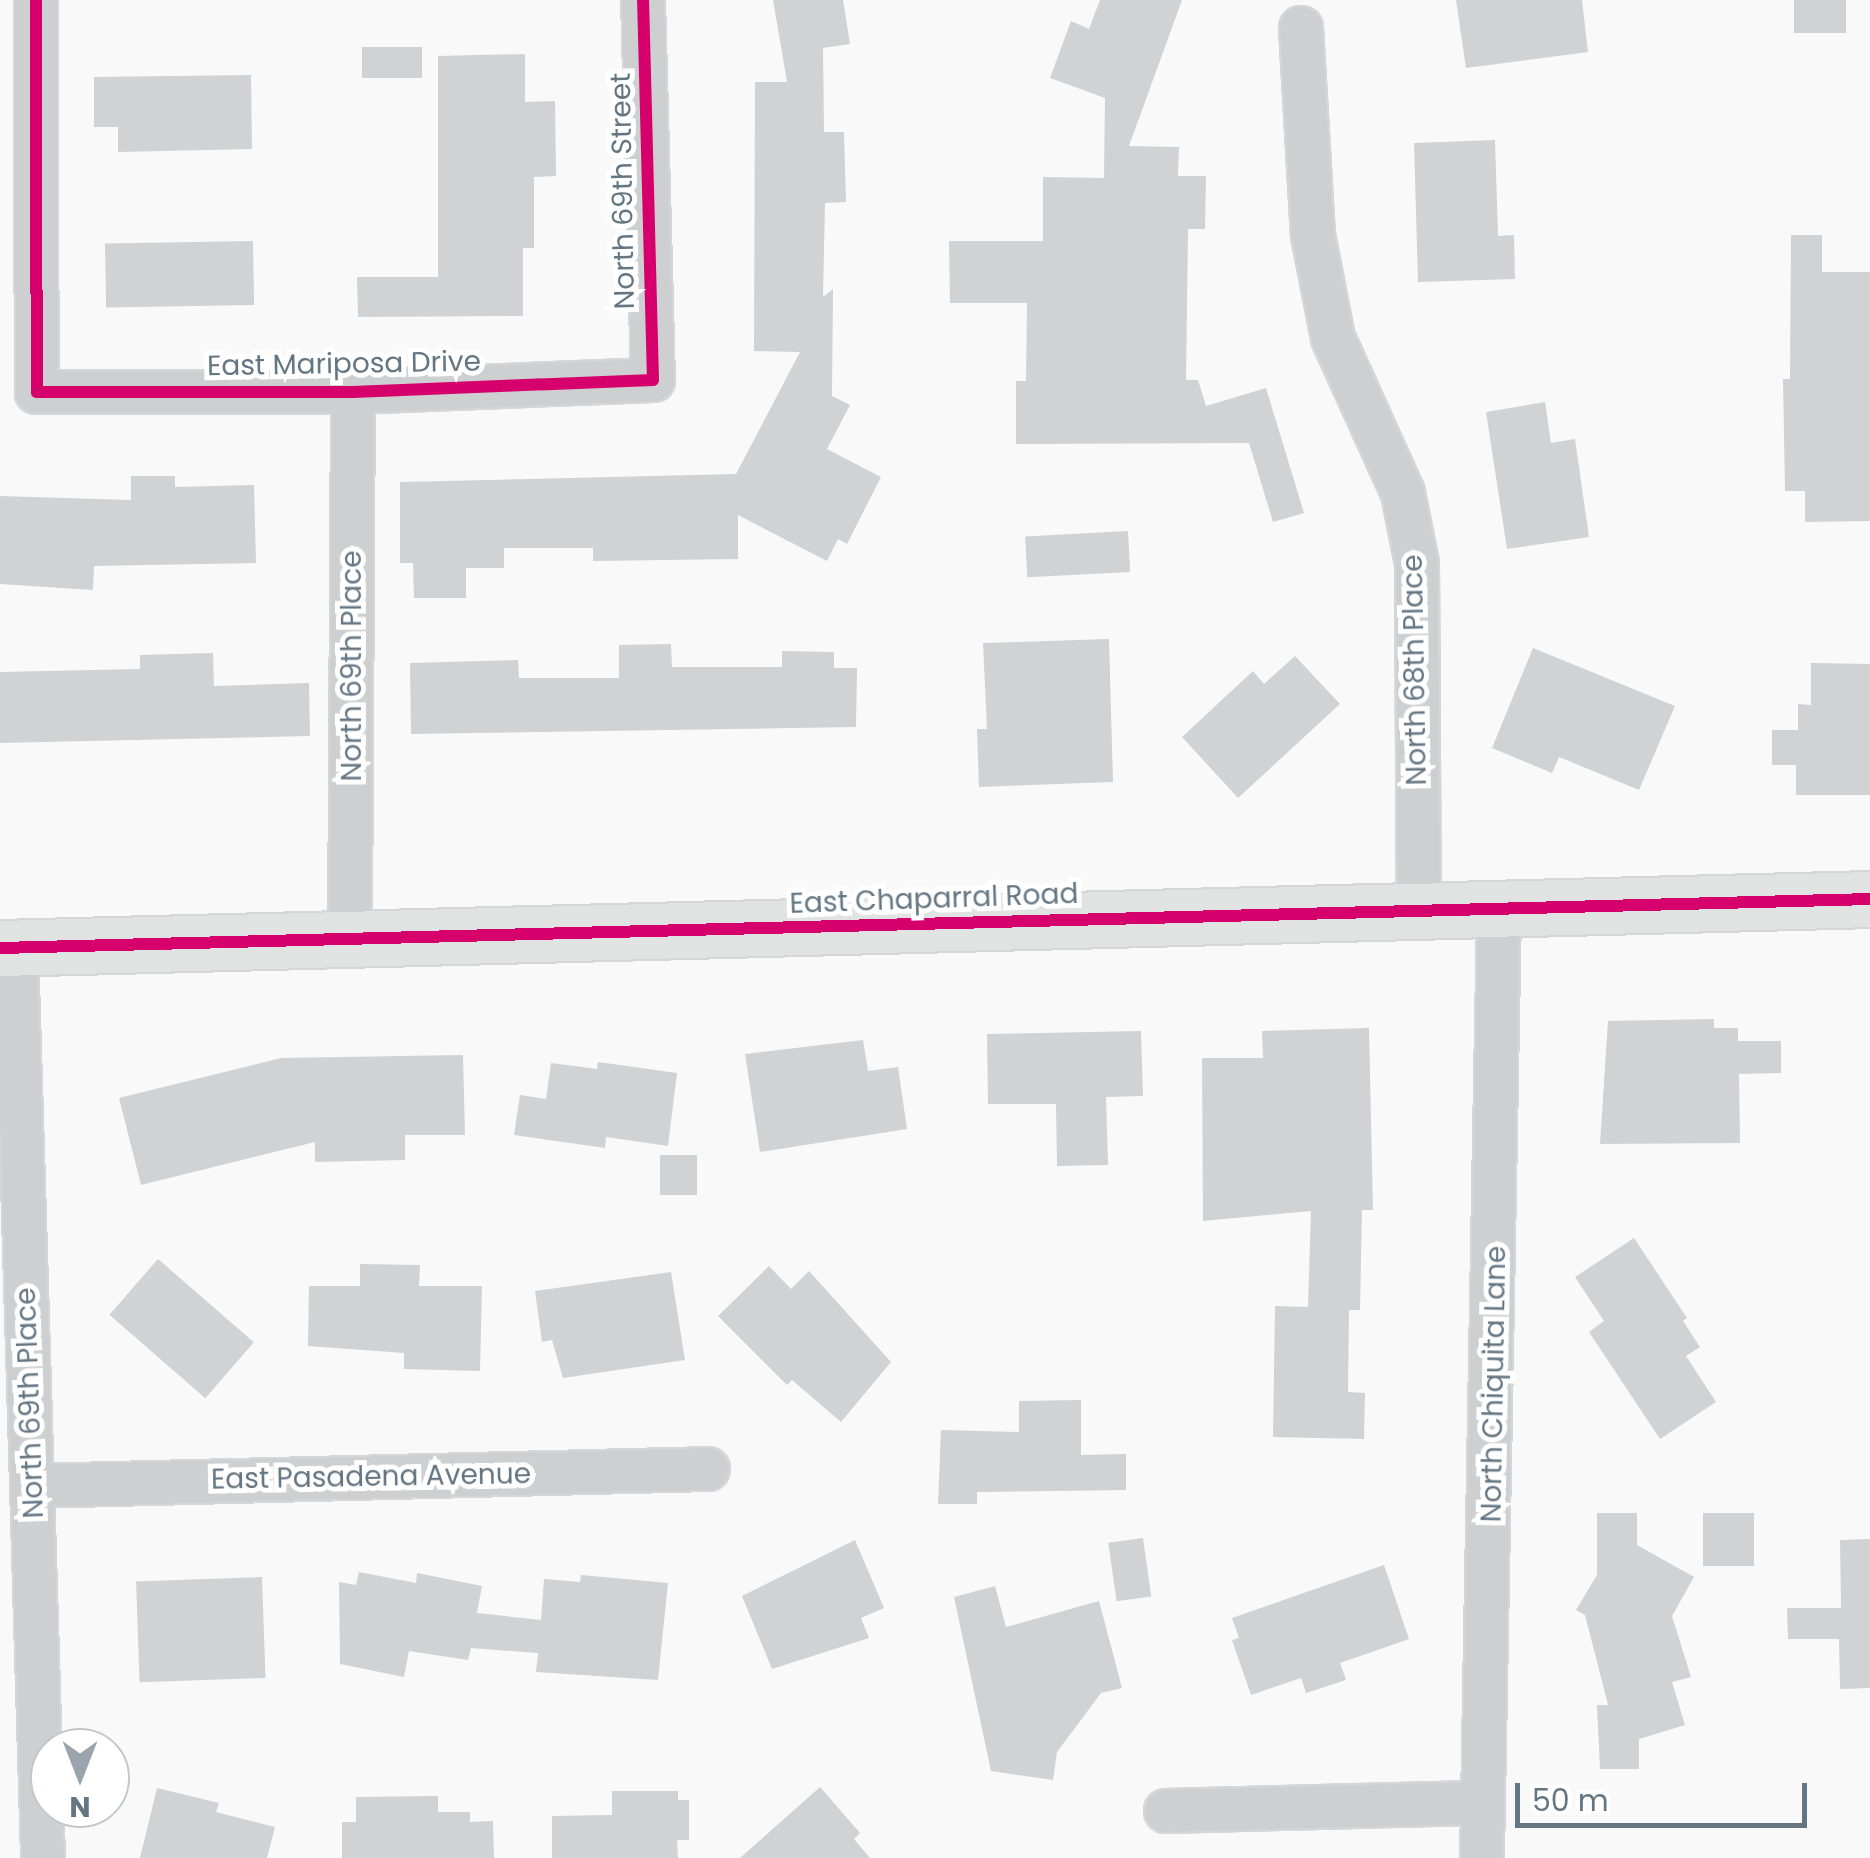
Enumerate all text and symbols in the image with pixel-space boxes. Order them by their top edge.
street label: North 69th Street [604,72,642,310]
street label: East Mariposa Drive [207,345,481,383]
street label: North 69th Place [335,550,369,782]
street label: North 68th Place [1396,554,1434,786]
street label: East Chaparral Road [789,877,1079,921]
street label: North Chiquita Lane [1475,1245,1513,1523]
street label: North 69th Place [9,1287,51,1519]
street label: East Pasadena Avenue [211,1457,531,1497]
north arrow [30,1728,130,1828]
scale bar [1520,1763,1812,1825]
text: 50 m [1532,1779,1609,1822]
text: N [69,1787,91,1826]

